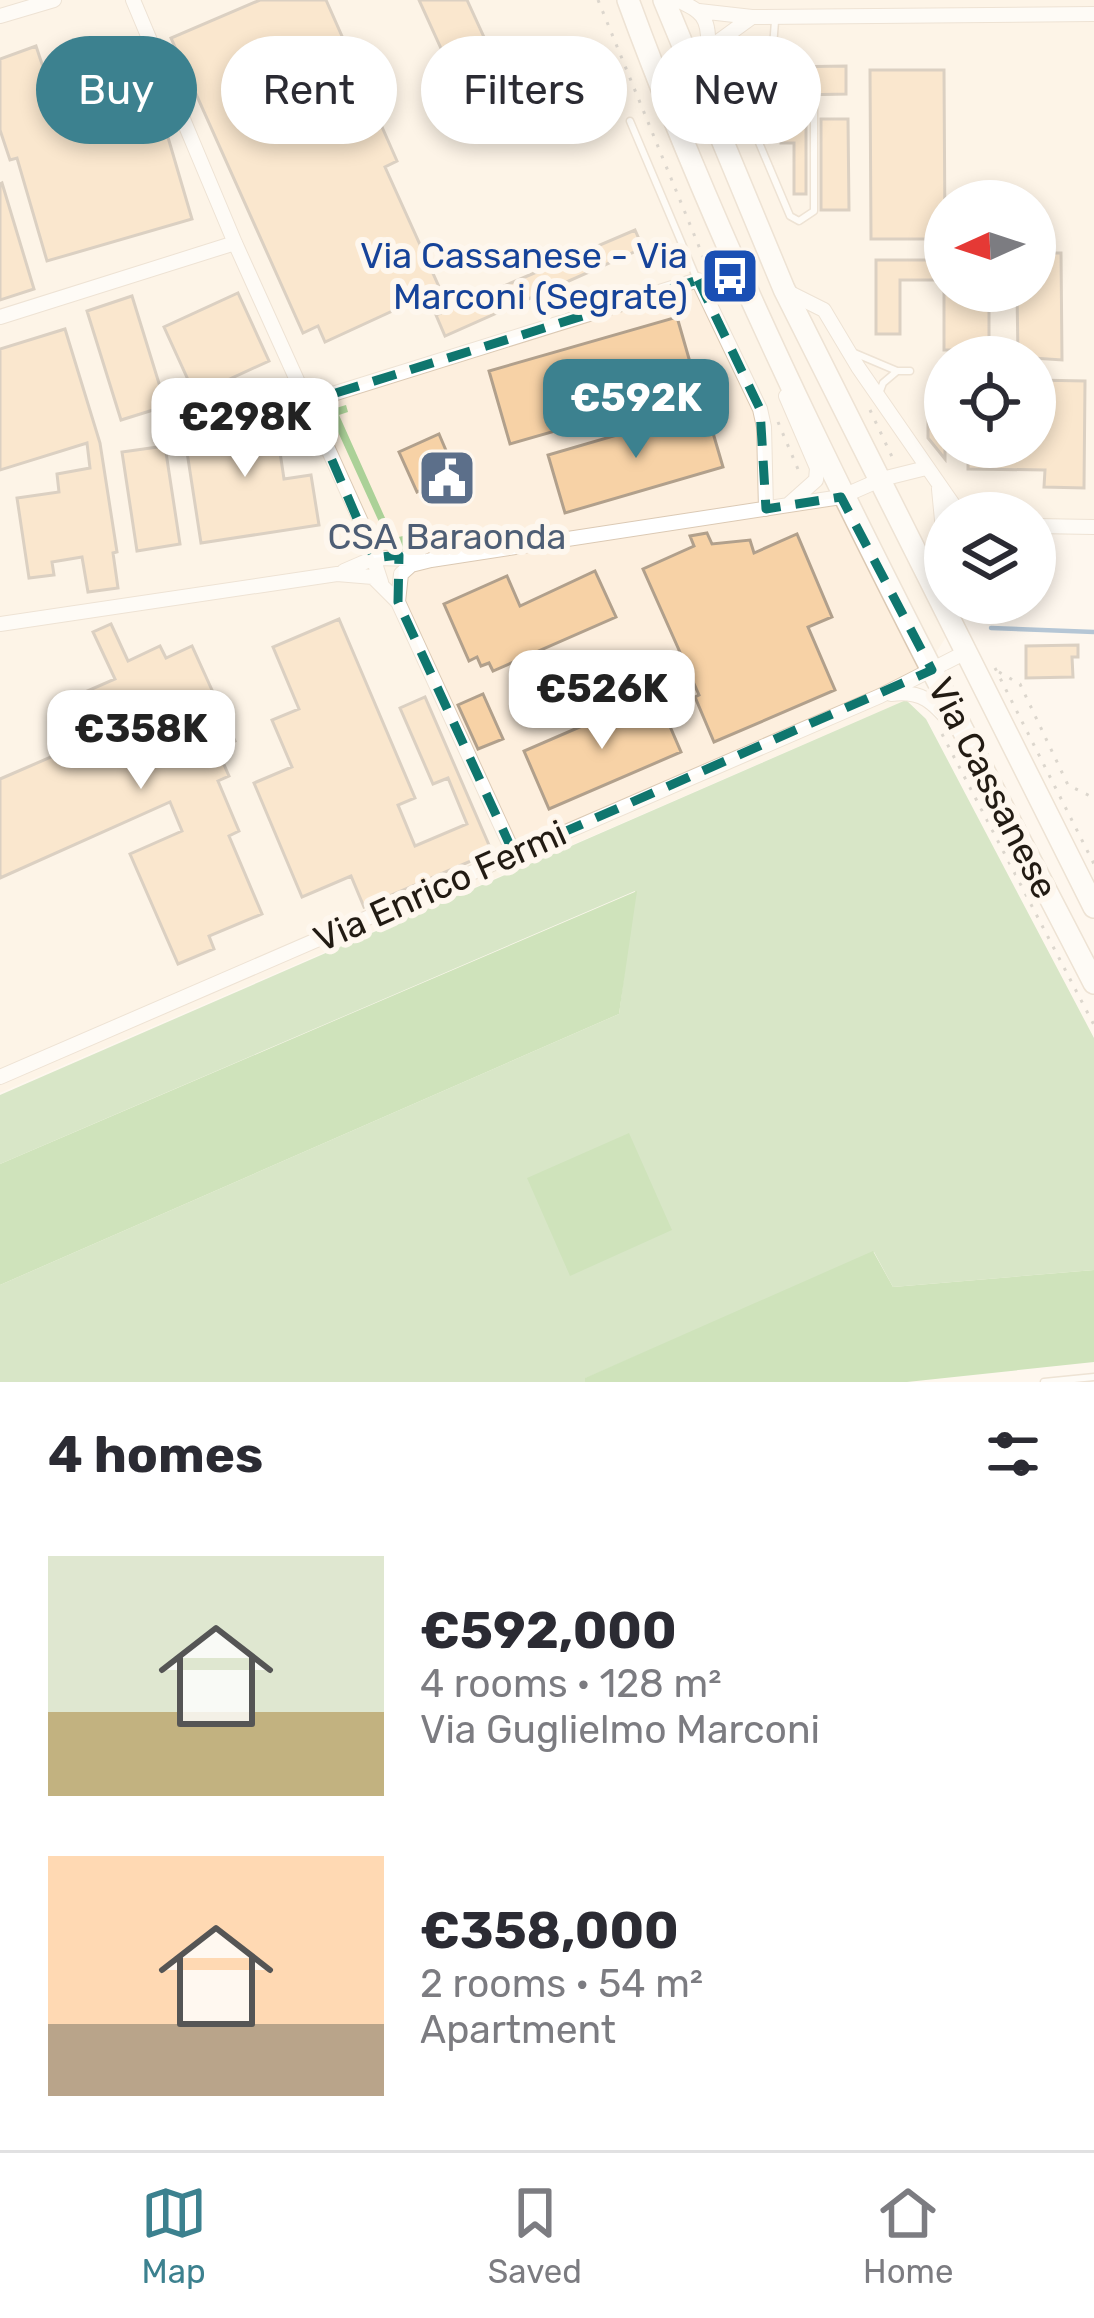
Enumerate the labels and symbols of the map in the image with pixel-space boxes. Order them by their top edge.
north arrow [924,180,1056,312]
place label: Via Cassanese - Via Marconi (Segrate) [360,234,688,318]
bus stop icon: Via Cassanese - Via Marconi (Segrate) [699,245,761,307]
pin: €592K [552,359,720,461]
pin: €298K [161,378,329,480]
public building icon: CSA Baraonda [416,447,478,509]
place label: CSA Baraonda [328,515,566,558]
pin: €526K [518,650,686,752]
street label: Via Cassanese [919,671,1067,905]
pin: €358K [57,690,225,792]
street label: Via Enrico Fermi [307,811,573,961]

